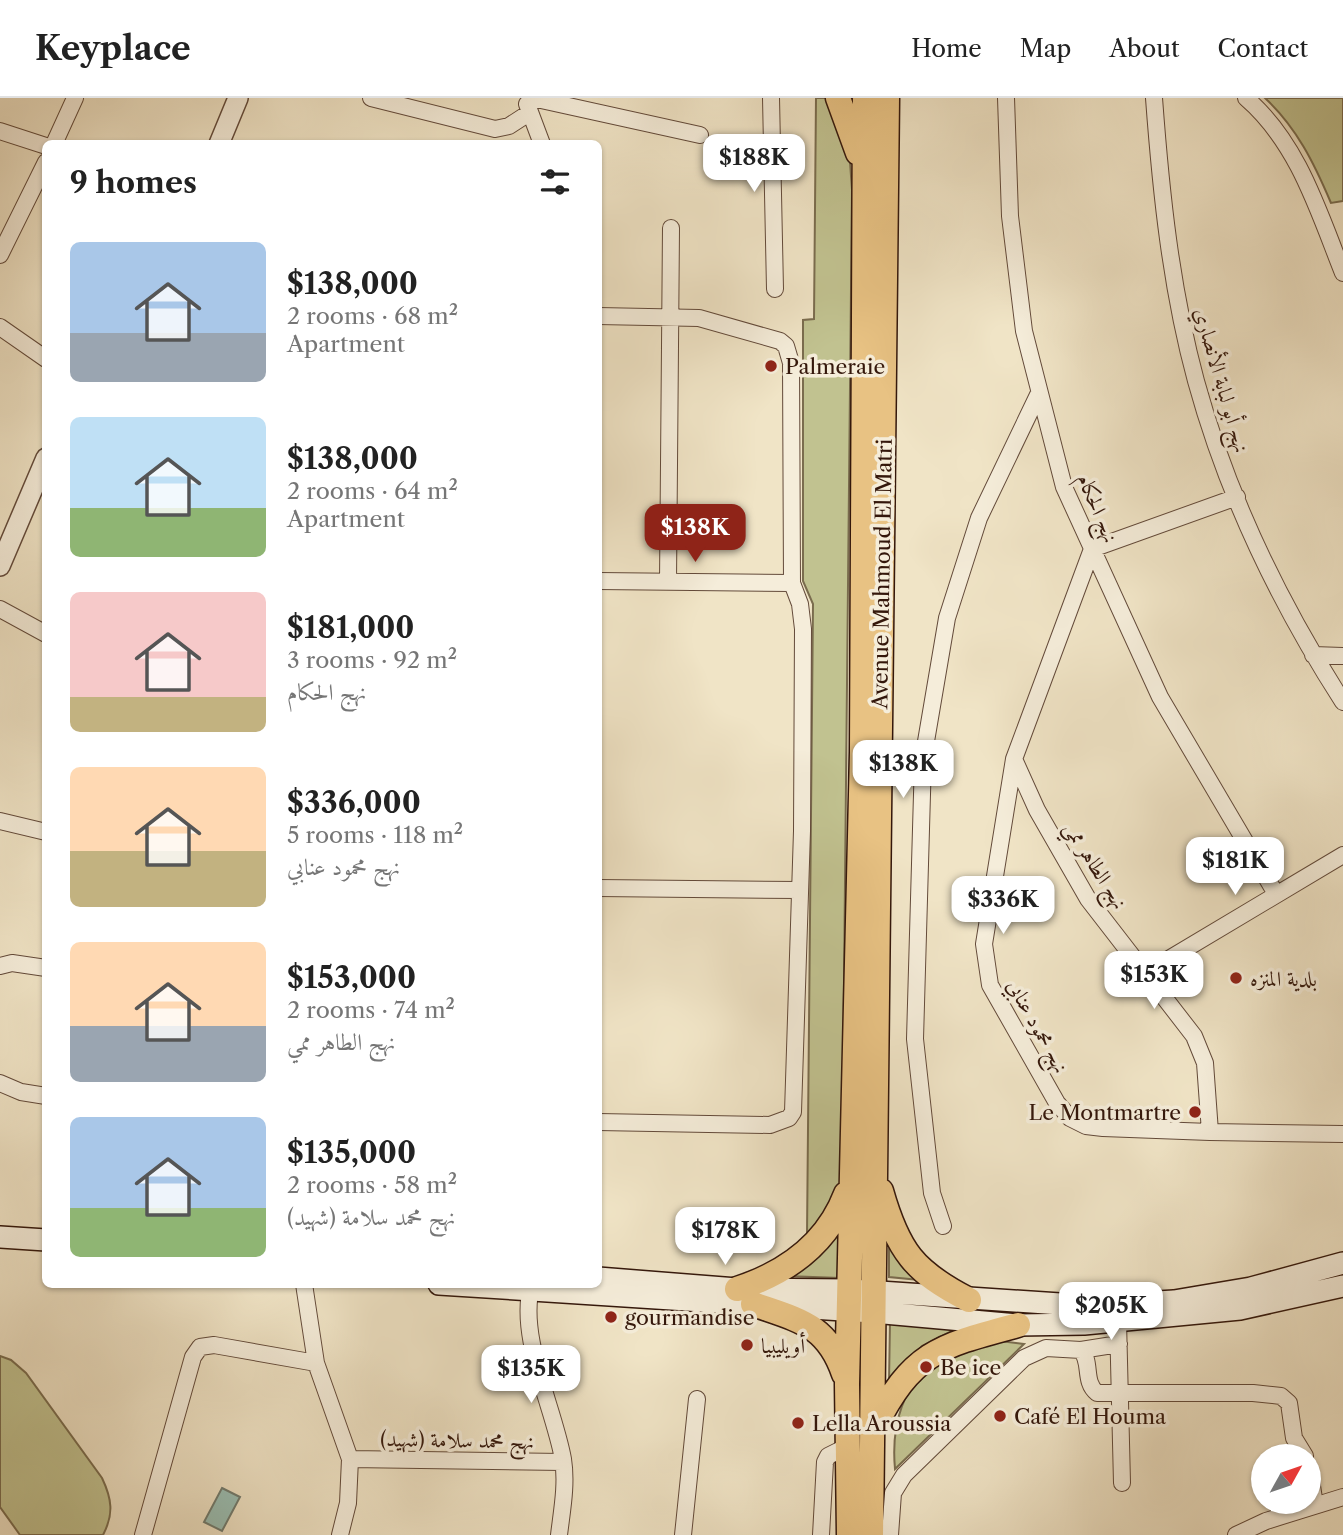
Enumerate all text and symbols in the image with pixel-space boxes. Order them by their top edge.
text: Keyplace [35,28,191,69]
text: Home [911,34,982,63]
text: Map [1020,34,1071,63]
text: About [1109,34,1180,63]
text: Contact [1218,34,1308,63]
pin: $188K [705,134,803,194]
text: $188K [719,143,789,171]
icon: filters [536,163,574,201]
text: 9 homes [70,164,197,201]
text: $138,000 [287,265,418,302]
icon: home [126,270,210,354]
text: 2 rooms · 68 m² [287,302,458,330]
street label: نهج أبو لبابة الأنصاري [1183,304,1257,457]
text: Apartment [287,330,405,358]
place label: Palmeraie [785,354,885,379]
marker: Palmeraie [763,358,779,374]
street label: Avenue Mahmoud El Matri [867,439,897,710]
text: $138,000 [287,440,418,477]
icon: home [126,445,210,529]
street label: نهج الحكام [1066,470,1124,549]
text: 2 rooms · 64 m² [287,477,458,505]
pin: $138K [646,504,744,564]
text: Apartment [287,505,405,533]
text: $138K [661,513,729,541]
text: $181,000 [287,609,414,646]
icon: home [126,620,210,704]
text: 3 rooms · 92 m² [287,646,457,674]
text: نهج الحكام [287,678,366,706]
pin: $138K [854,740,952,800]
text: $138K [869,749,937,777]
text: $336,000 [287,784,421,821]
icon: home [126,795,210,879]
street label: نهج الطاهر ممي [1052,816,1133,918]
text: 5 rooms · 118 m² [287,821,463,849]
pin: $181K [1186,838,1284,897]
text: $181K [1202,846,1268,874]
text: نهج محمود عنابي [287,853,400,881]
pin: $336K [954,876,1052,936]
text: $336K [968,885,1038,913]
pin: $153K [1105,951,1203,1011]
text: $153,000 [287,959,416,996]
text: $153K [1120,960,1188,988]
place label: بلدية المنزه [1250,966,1317,992]
icon: home [126,970,210,1054]
marker: بلدية المنزه [1228,970,1244,986]
street label: نهج محمود عنابي [996,975,1074,1081]
text: 2 rooms · 74 m² [287,996,455,1024]
text: نهج الطاهر ممي [287,1028,395,1056]
place label: Le Montmartre [1029,1100,1181,1125]
marker: Le Montmartre [1187,1104,1203,1120]
text: $135,000 [287,1134,416,1171]
icon: home [126,1145,210,1229]
text: 2 rooms · 58 m² [287,1171,457,1199]
text: نهج محمد سلامة (شهيد) [287,1203,455,1231]
pin: $178K [676,1208,774,1267]
text: $178K [691,1216,759,1244]
pin: $205K [1062,1282,1160,1342]
text: $205K [1075,1291,1147,1319]
place label: gourmandise [625,1305,755,1330]
marker: gourmandise [603,1309,619,1325]
place label: أويليبيا [761,1331,805,1359]
marker: أويليبيا [739,1337,755,1353]
pin: $135K [482,1346,580,1405]
text: $135K [497,1354,565,1382]
place label: Be ice [940,1355,1001,1380]
marker: Be ice [918,1359,934,1375]
place label: Café El Houma [1014,1404,1167,1429]
marker: Café El Houma [992,1408,1008,1424]
place label: Lella Aroussia [812,1411,952,1436]
marker: Lella Aroussia [790,1415,806,1431]
street label: نهج محمد سلامة (شهيد) [380,1426,534,1461]
north arrow [1251,1444,1321,1514]
map controls [1251,1444,1321,1514]

